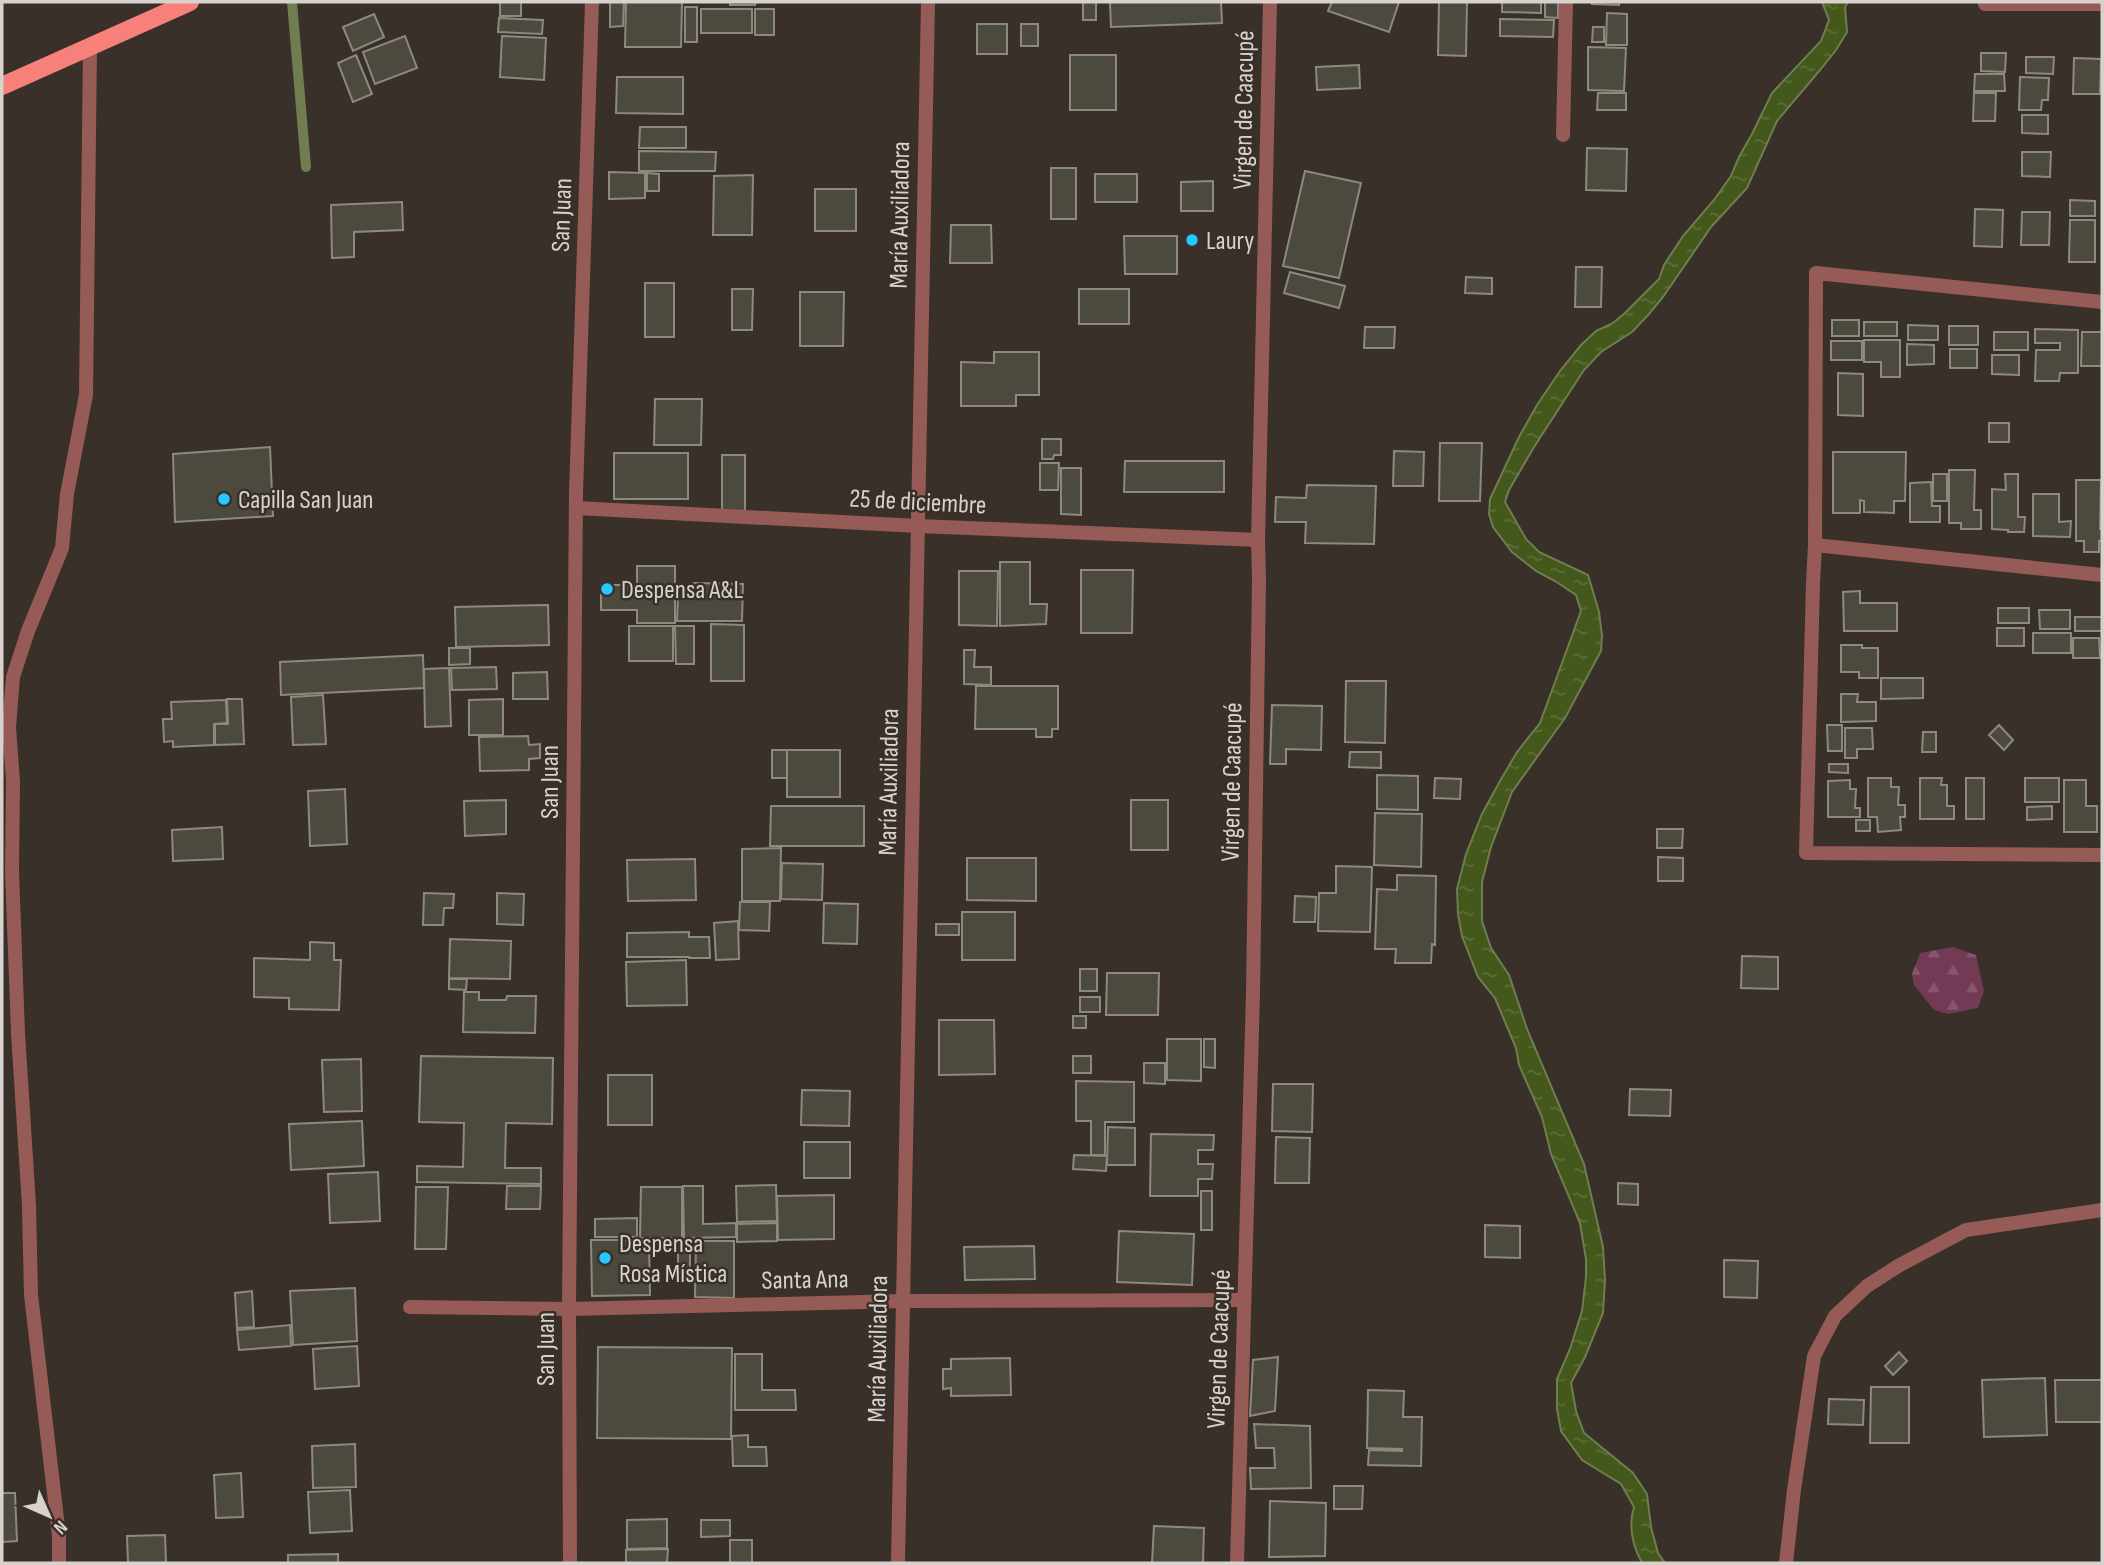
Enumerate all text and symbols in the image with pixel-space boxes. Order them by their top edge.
street label: Virgen de Caacupé [1228,30,1261,190]
street label: María Auxiliadora [884,141,917,289]
street label: San Juan [546,178,579,252]
place label: Laury [1206,226,1254,257]
marker: Laury [1184,232,1200,248]
street label: 25 de diciembre [849,483,987,522]
place label: Capilla San Juan [238,485,373,516]
marker: Capilla San Juan [216,491,232,507]
place label: Despensa A&L [621,575,744,606]
marker: Despensa A&L [599,581,615,597]
street label: Virgen de Caacupé [1216,702,1249,862]
street label: María Auxiliadora [873,708,906,856]
street label: San Juan [535,745,566,819]
place label: Despensa Rosa Mística [619,1229,727,1290]
marker: Despensa Rosa Mística [597,1250,613,1266]
street label: Santa Ana [761,1264,849,1297]
street label: Virgen de Caacupé [1201,1269,1238,1429]
street label: María Auxiliadora [862,1275,895,1423]
street label: San Juan [531,1312,562,1386]
north arrow [14,1481,84,1551]
text: N [48,1515,72,1539]

